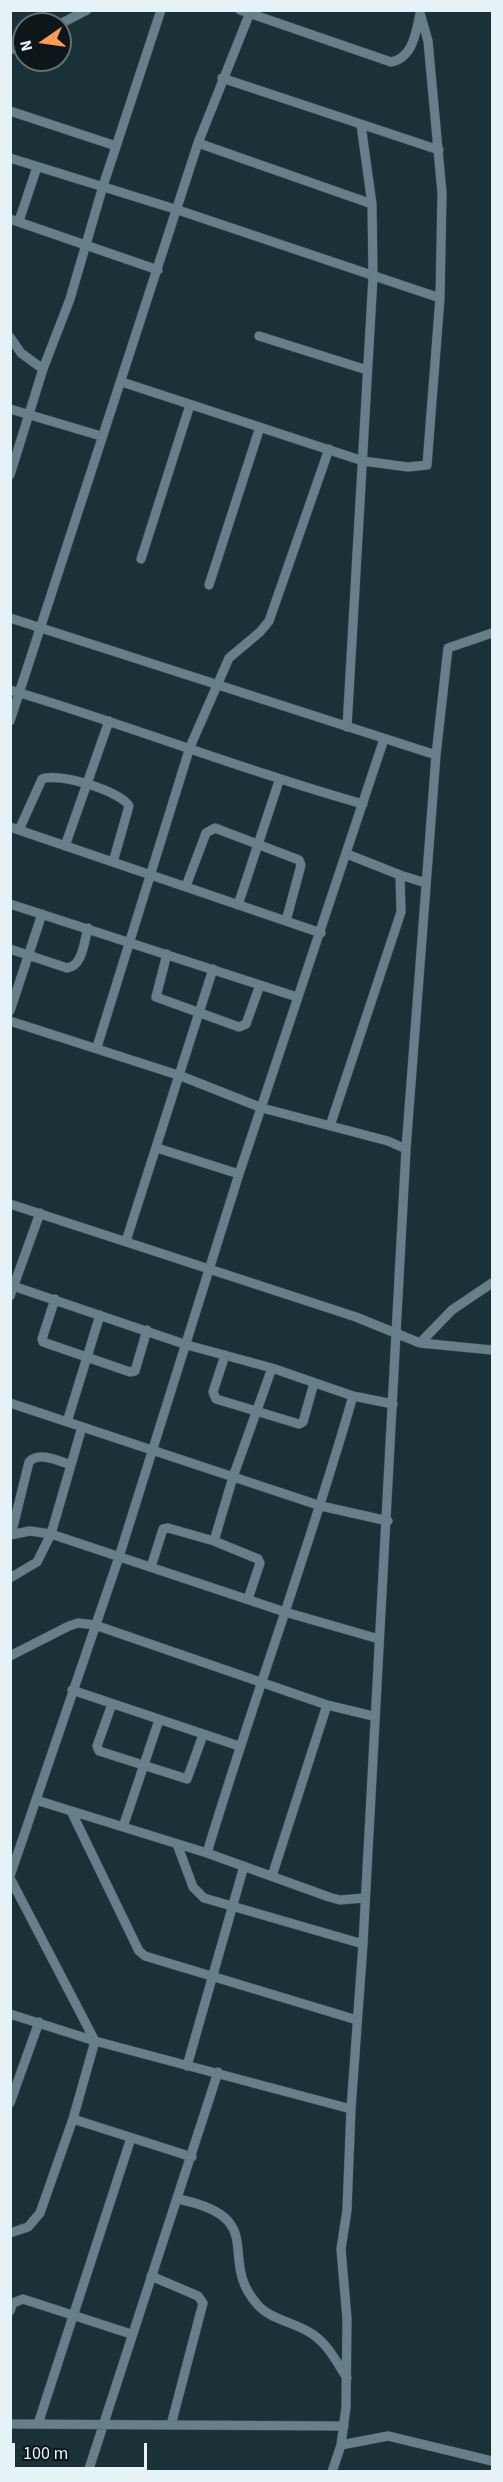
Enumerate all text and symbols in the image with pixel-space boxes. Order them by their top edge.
north arrow [12,12,72,72]
text: N [14,38,38,53]
scale bar [15,2431,150,2469]
text: 100 m [23,2441,68,2466]

